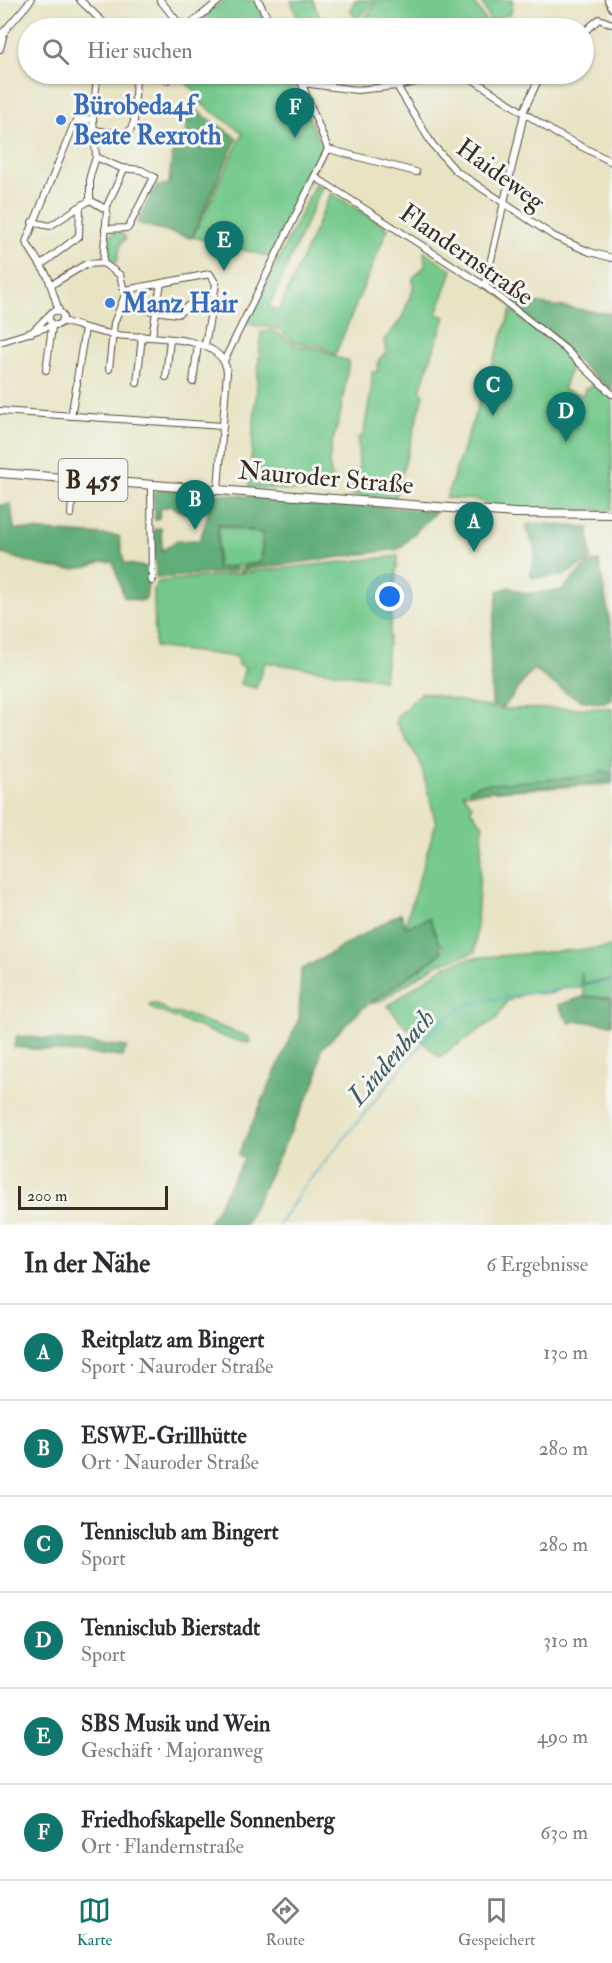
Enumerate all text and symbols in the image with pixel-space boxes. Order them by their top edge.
search box [18,18,594,84]
icon: search [39,35,72,68]
text: Hier suchen [87,37,193,65]
pin: F [276,88,314,138]
place label: Bürobeda4f Beate Rexroth [73,90,222,152]
marker: Bürobeda4f Beate Rexroth [54,113,68,127]
street label: Haideweg [450,132,552,218]
street label: Flandernstraße [393,197,540,313]
pin: E [204,222,244,271]
place label: Manz Hair [121,288,238,320]
marker: Manz Hair [103,296,117,310]
pin: C [474,366,512,416]
pin: D [546,392,586,442]
street label: Nauroder Straße [237,454,415,502]
road number: B 455 [58,459,128,501]
pin: B [176,480,214,530]
pin: A [454,502,494,552]
your location [375,582,404,611]
water label: Lindenbach [340,1002,442,1113]
scale bar [18,1183,168,1210]
text: 200 m [27,1186,67,1206]
text: In der Nähe [24,1248,150,1280]
text: 6 Ergebnisse [486,1252,588,1277]
text: Reitplatz am Bingert [81,1326,264,1354]
text: A [37,1340,50,1365]
text: 130 m [543,1340,588,1365]
text: Sport · Nauroder Straße [81,1354,273,1379]
text: ESWE-Grillhütte [81,1422,247,1450]
text: B [37,1436,50,1461]
text: 280 m [538,1436,588,1461]
text: Ort · Nauroder Straße [81,1450,259,1475]
text: Tennisclub am Bingert [81,1518,279,1546]
text: C [36,1532,51,1557]
text: 280 m [538,1532,588,1557]
text: Sport [81,1546,126,1571]
text: Tennisclub Bierstadt [81,1614,260,1642]
text: D [35,1628,52,1653]
text: 310 m [543,1628,588,1653]
text: Sport [81,1642,126,1667]
text: SBS Musik und Wein [81,1710,270,1738]
text: E [36,1724,51,1749]
text: 490 m [537,1724,588,1749]
text: Geschäft · Majoranweg [81,1738,263,1763]
text: Friedhofskapelle Sonnenberg [81,1806,335,1834]
text: F [37,1820,50,1845]
text: 630 m [540,1820,588,1845]
text: Ort · Flandernstraße [81,1834,244,1859]
tab: Karte [77,1894,112,1950]
tab: Route [266,1894,305,1950]
tab: Gespeichert [458,1894,535,1950]

